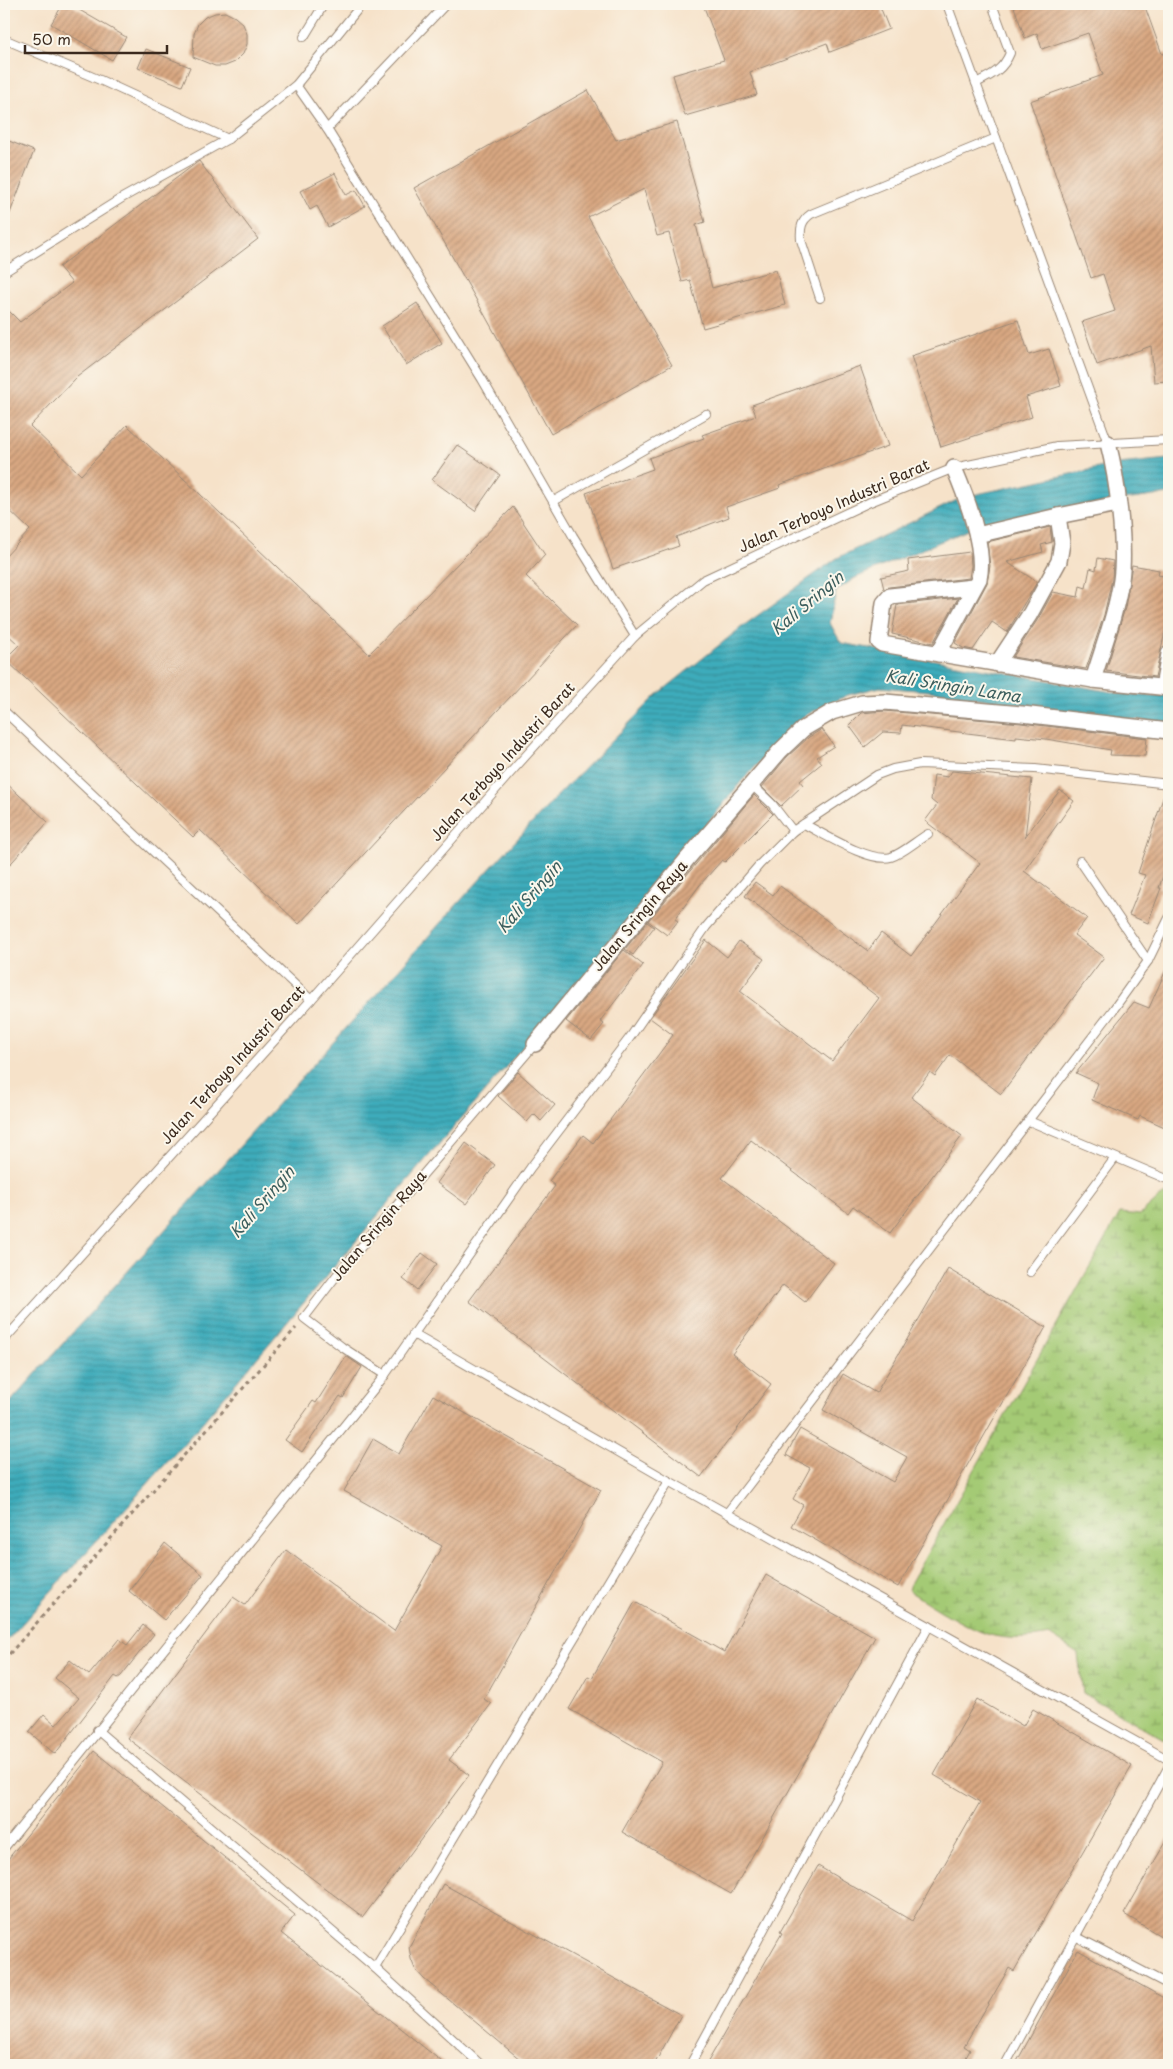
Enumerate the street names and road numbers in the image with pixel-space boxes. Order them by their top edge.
street label: Jalan Terboyo Industri Barat [734,452,933,557]
street label: Jalan Terboyo Industri Barat [424,676,580,846]
street label: Jalan Sringin Raya [585,854,693,976]
street label: Jalan Terboyo Industri Barat [154,979,310,1149]
street label: Jalan Sringin Raya [324,1164,432,1286]

